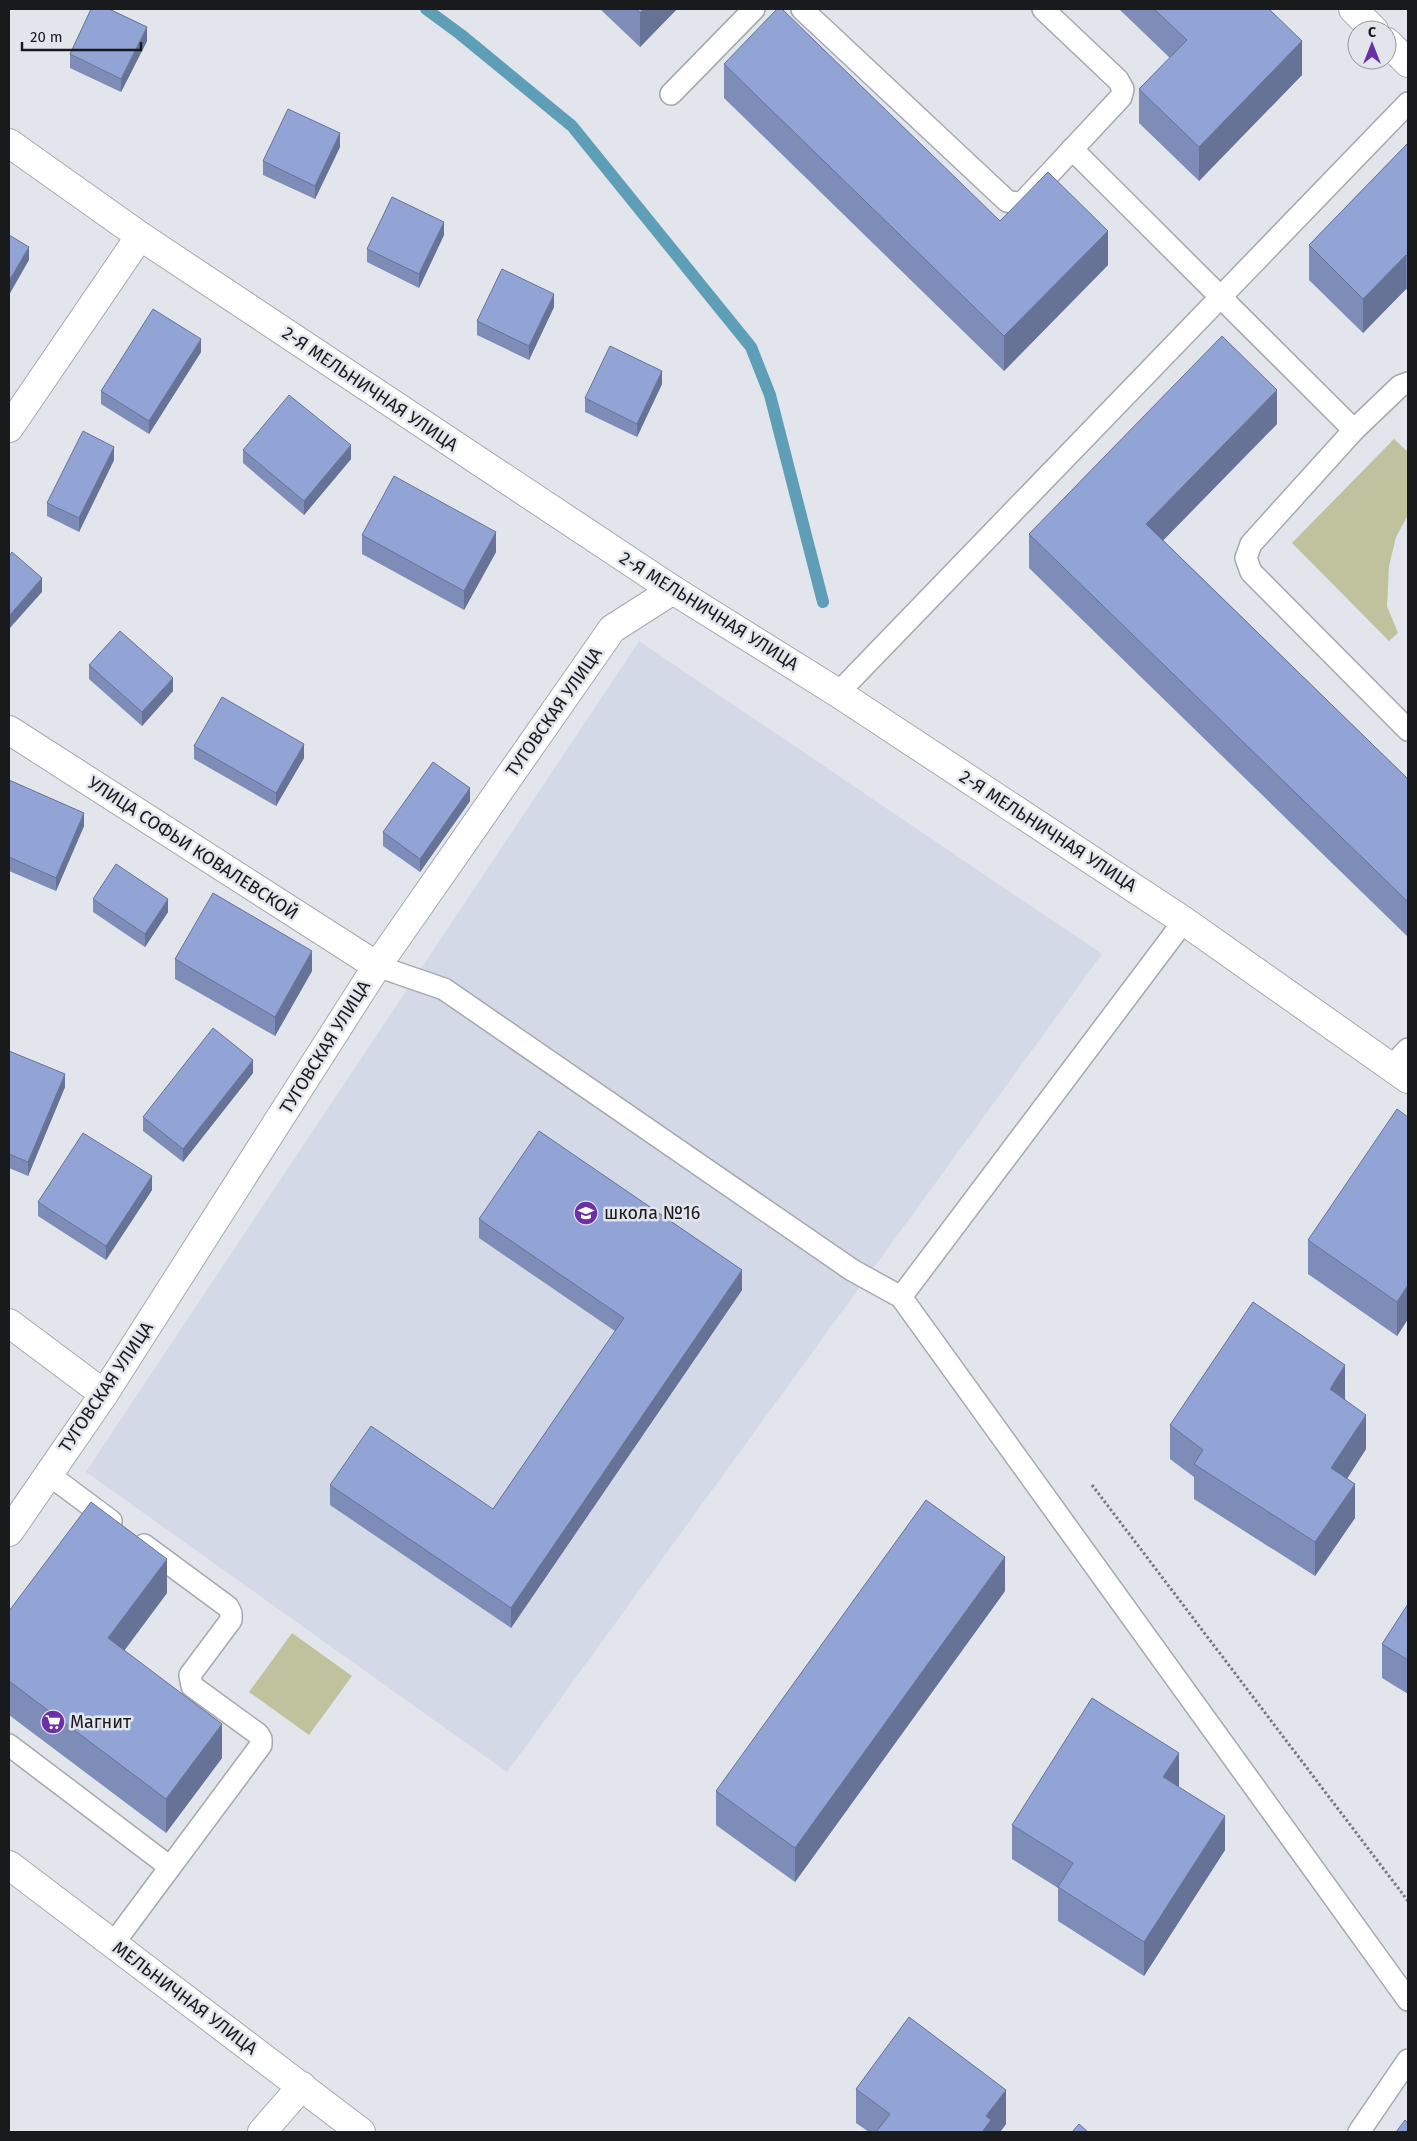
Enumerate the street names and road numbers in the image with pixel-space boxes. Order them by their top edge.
street label: 2-Я МЕЛЬНИЧНАЯ УЛИЦА [278,322,462,456]
street label: 2-Я МЕЛЬНИЧНАЯ УЛИЦА [615,547,803,676]
street label: ТУГОВСКАЯ УЛИЦА [501,643,607,781]
street label: 2-Я МЕЛЬНИЧНАЯ УЛИЦА [955,765,1141,897]
street label: УЛИЦА СОФЬИ КОВАЛЕВСКОЙ [84,772,302,924]
street label: ТУГОВСКАЯ УЛИЦА [275,976,375,1118]
street label: ТУГОВСКАЯ УЛИЦА [54,1317,158,1457]
street label: МЕЛЬНИЧНАЯ УЛИЦА [108,1936,262,2060]

